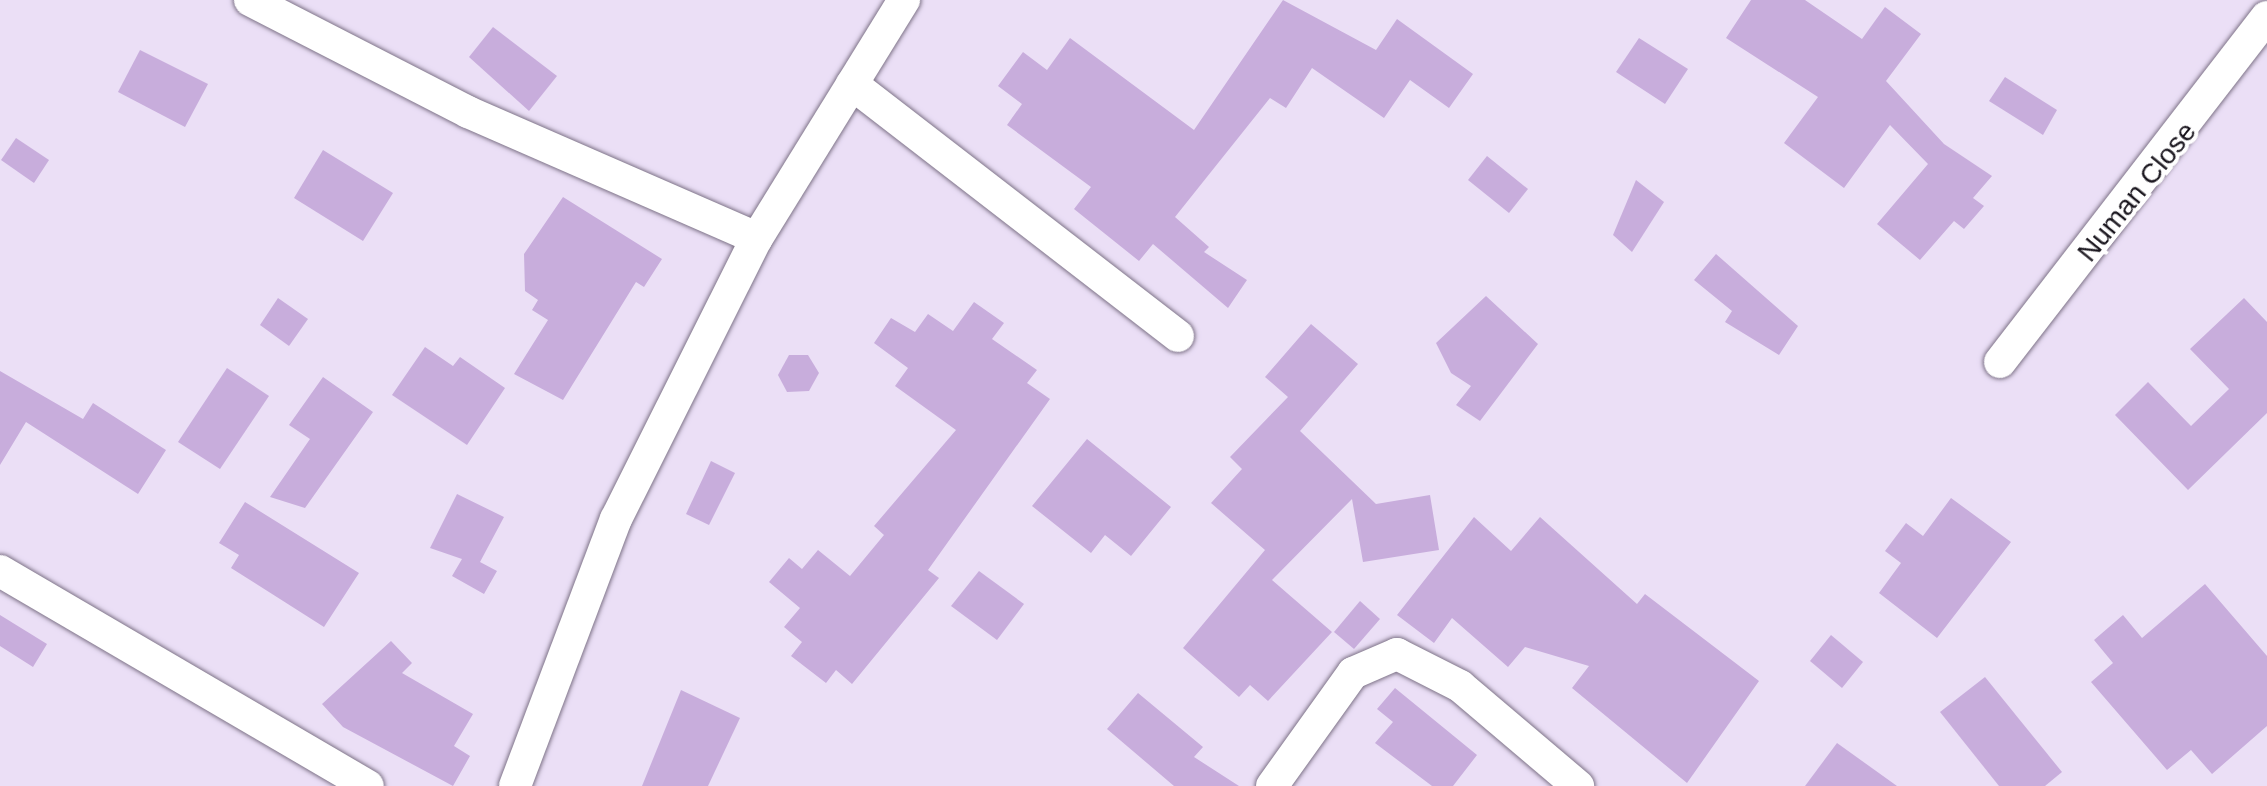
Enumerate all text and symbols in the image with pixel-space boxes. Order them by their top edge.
street label: Numan Close [2071,116,2203,268]

